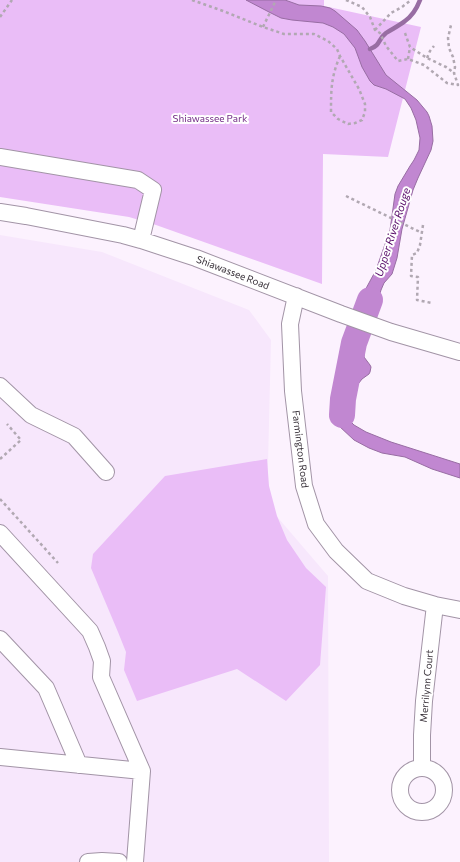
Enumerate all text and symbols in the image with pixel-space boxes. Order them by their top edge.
park label: Shiawassee Park [173,112,248,124]
water label: Upper River Rouge [371,186,413,278]
street label: Shiawassee Road [195,253,271,292]
street label: Farmington Road [290,409,312,489]
street label: Merrilynn Court [417,649,435,723]

